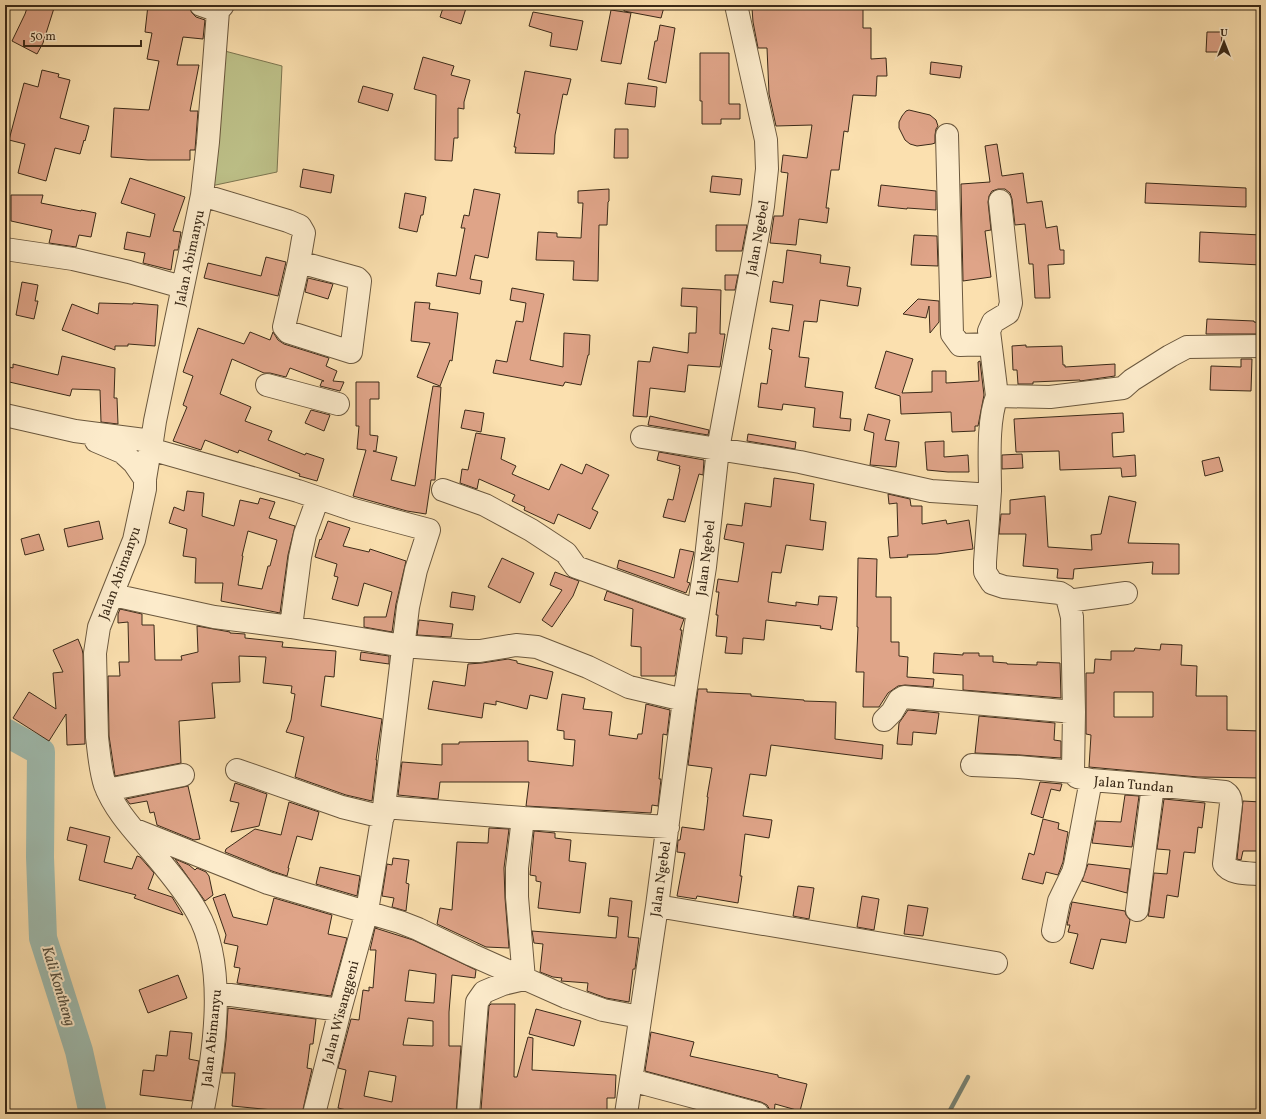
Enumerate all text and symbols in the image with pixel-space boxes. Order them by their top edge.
scale bar [24,22,141,48]
north arrow [1204,22,1244,62]
text: U [1220,26,1228,41]
text: 50 m [30,29,56,45]
street label: Jalan Ngebel [742,199,774,278]
street label: Jalan Abimanyu [171,208,210,308]
street label: Jalan Ngebel [692,519,721,597]
street label: Jalan Abimanyu [95,524,146,623]
street label: Jalan Tundan [1093,773,1175,798]
street label: Jalan Ngebel [647,840,676,918]
water label: Kali Kontheng [35,944,80,1029]
street label: Jalan Wisanggeni [319,959,364,1066]
street label: Jalan Abimanyu [198,988,227,1088]

